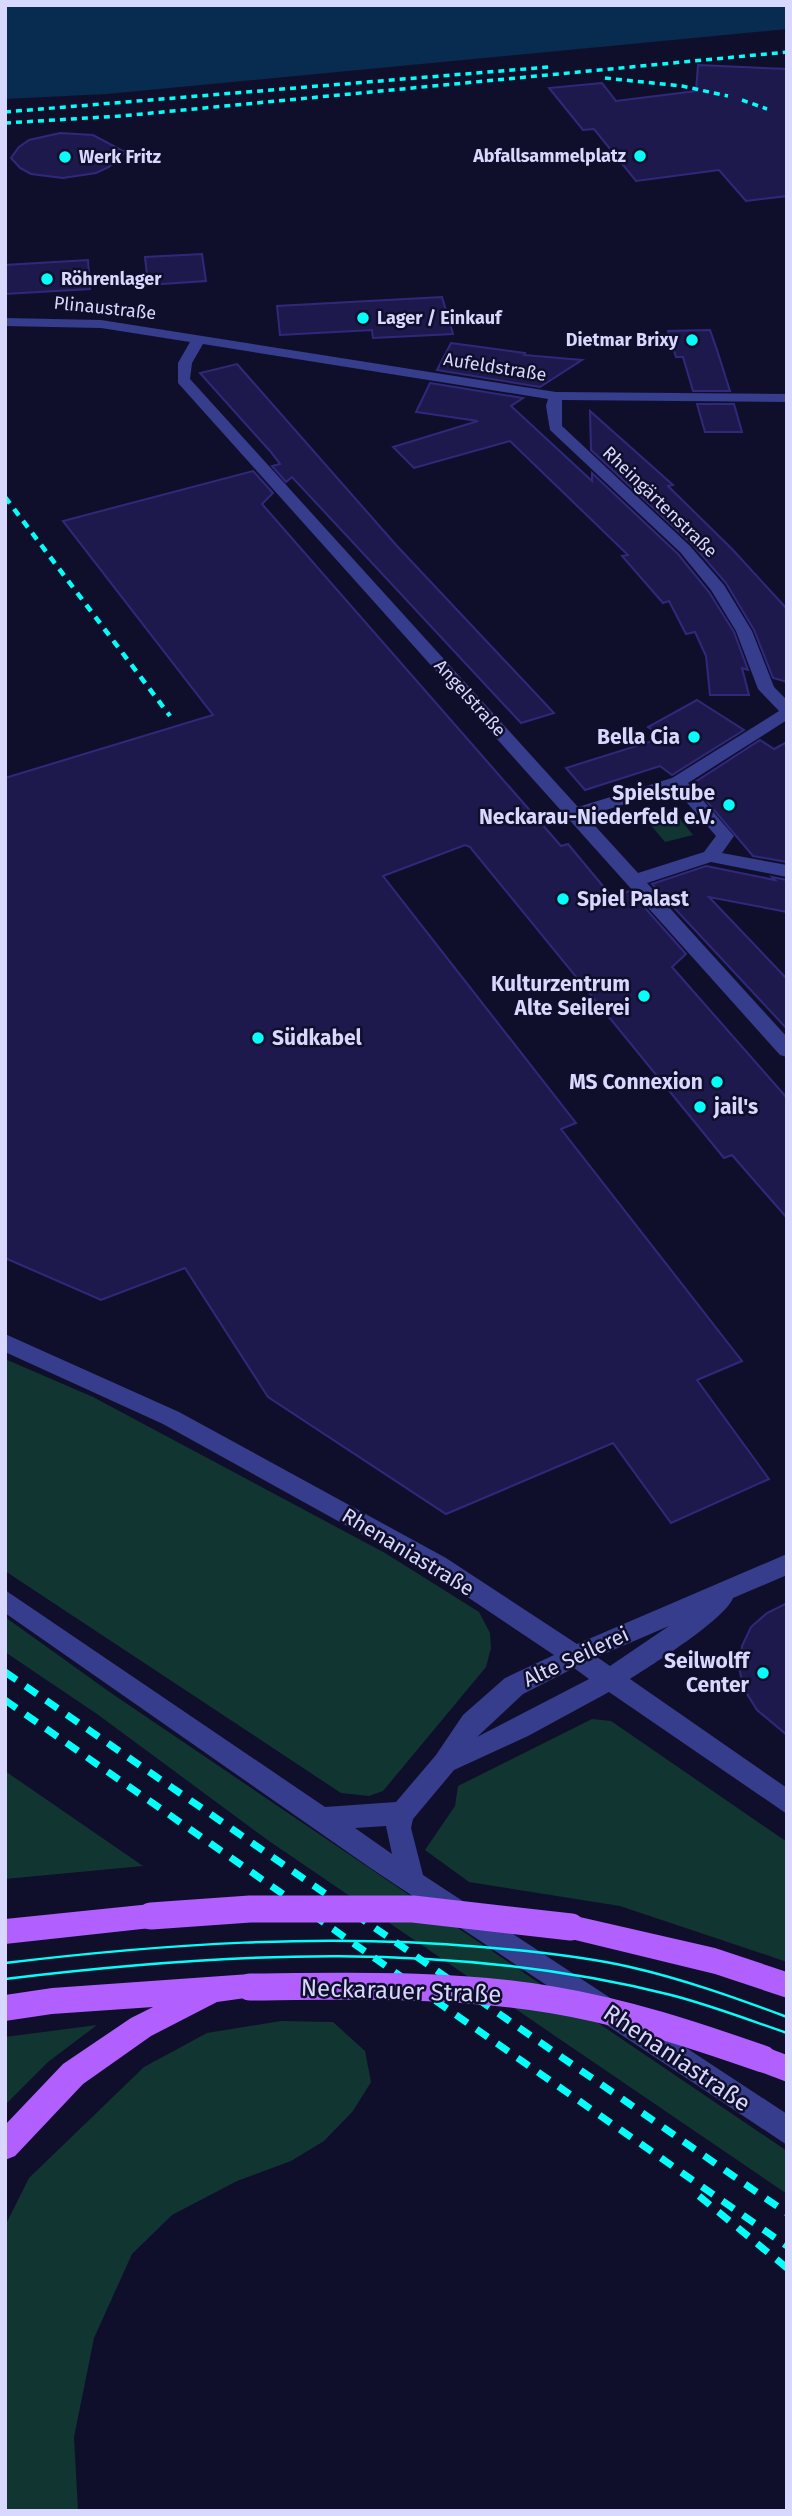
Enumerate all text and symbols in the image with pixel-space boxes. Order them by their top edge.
place label: Abfallsammelplatz [472,145,626,167]
place label: Werk Fritz [79,146,161,168]
marker: Abfallsammelplatz [632,148,648,164]
marker: Werk Fritz [57,149,73,165]
place label: Röhrenlager [61,268,162,290]
marker: Röhrenlager [39,271,55,287]
street label: Plinaustraße [53,292,157,324]
place label: Lager / Einkauf [377,307,503,329]
marker: Lager / Einkauf [355,310,371,326]
place label: Dietmar Brixy [566,329,679,351]
marker: Dietmar Brixy [684,332,700,348]
street label: Aufeldstraße [442,348,548,386]
street label: Rheingärtenstraße [598,442,722,562]
street label: Angelstraße [430,655,510,741]
place label: Bella Cia [597,724,680,750]
marker: Bella Cia [686,729,702,745]
place label: Spielstube Neckarau-Niederfeld e.V. [479,780,715,830]
marker: Spielstube Neckarau-Niederfeld e.V. [721,797,737,813]
place label: Spiel Palast [577,886,690,912]
marker: Spiel Palast [555,891,571,907]
place label: Kulturzentrum Alte Seilerei [491,971,630,1021]
marker: Kulturzentrum Alte Seilerei [636,988,652,1004]
place label: Südkabel [272,1025,363,1051]
marker: Südkabel [250,1030,266,1046]
place label: MS Connexion [569,1069,703,1095]
marker: MS Connexion [709,1074,725,1090]
place label: jail's [713,1094,758,1120]
marker: jail's [692,1099,708,1115]
street label: Rhenaniastraße [337,1502,479,1602]
street label: Alte Seilerei [519,1621,633,1693]
place label: Seilwolff Center [664,1648,752,1698]
marker: Seilwolff Center [755,1665,771,1681]
street label: Neckarauer Straße [300,1974,502,2008]
street label: Rhenaniastraße [598,1999,756,2117]

